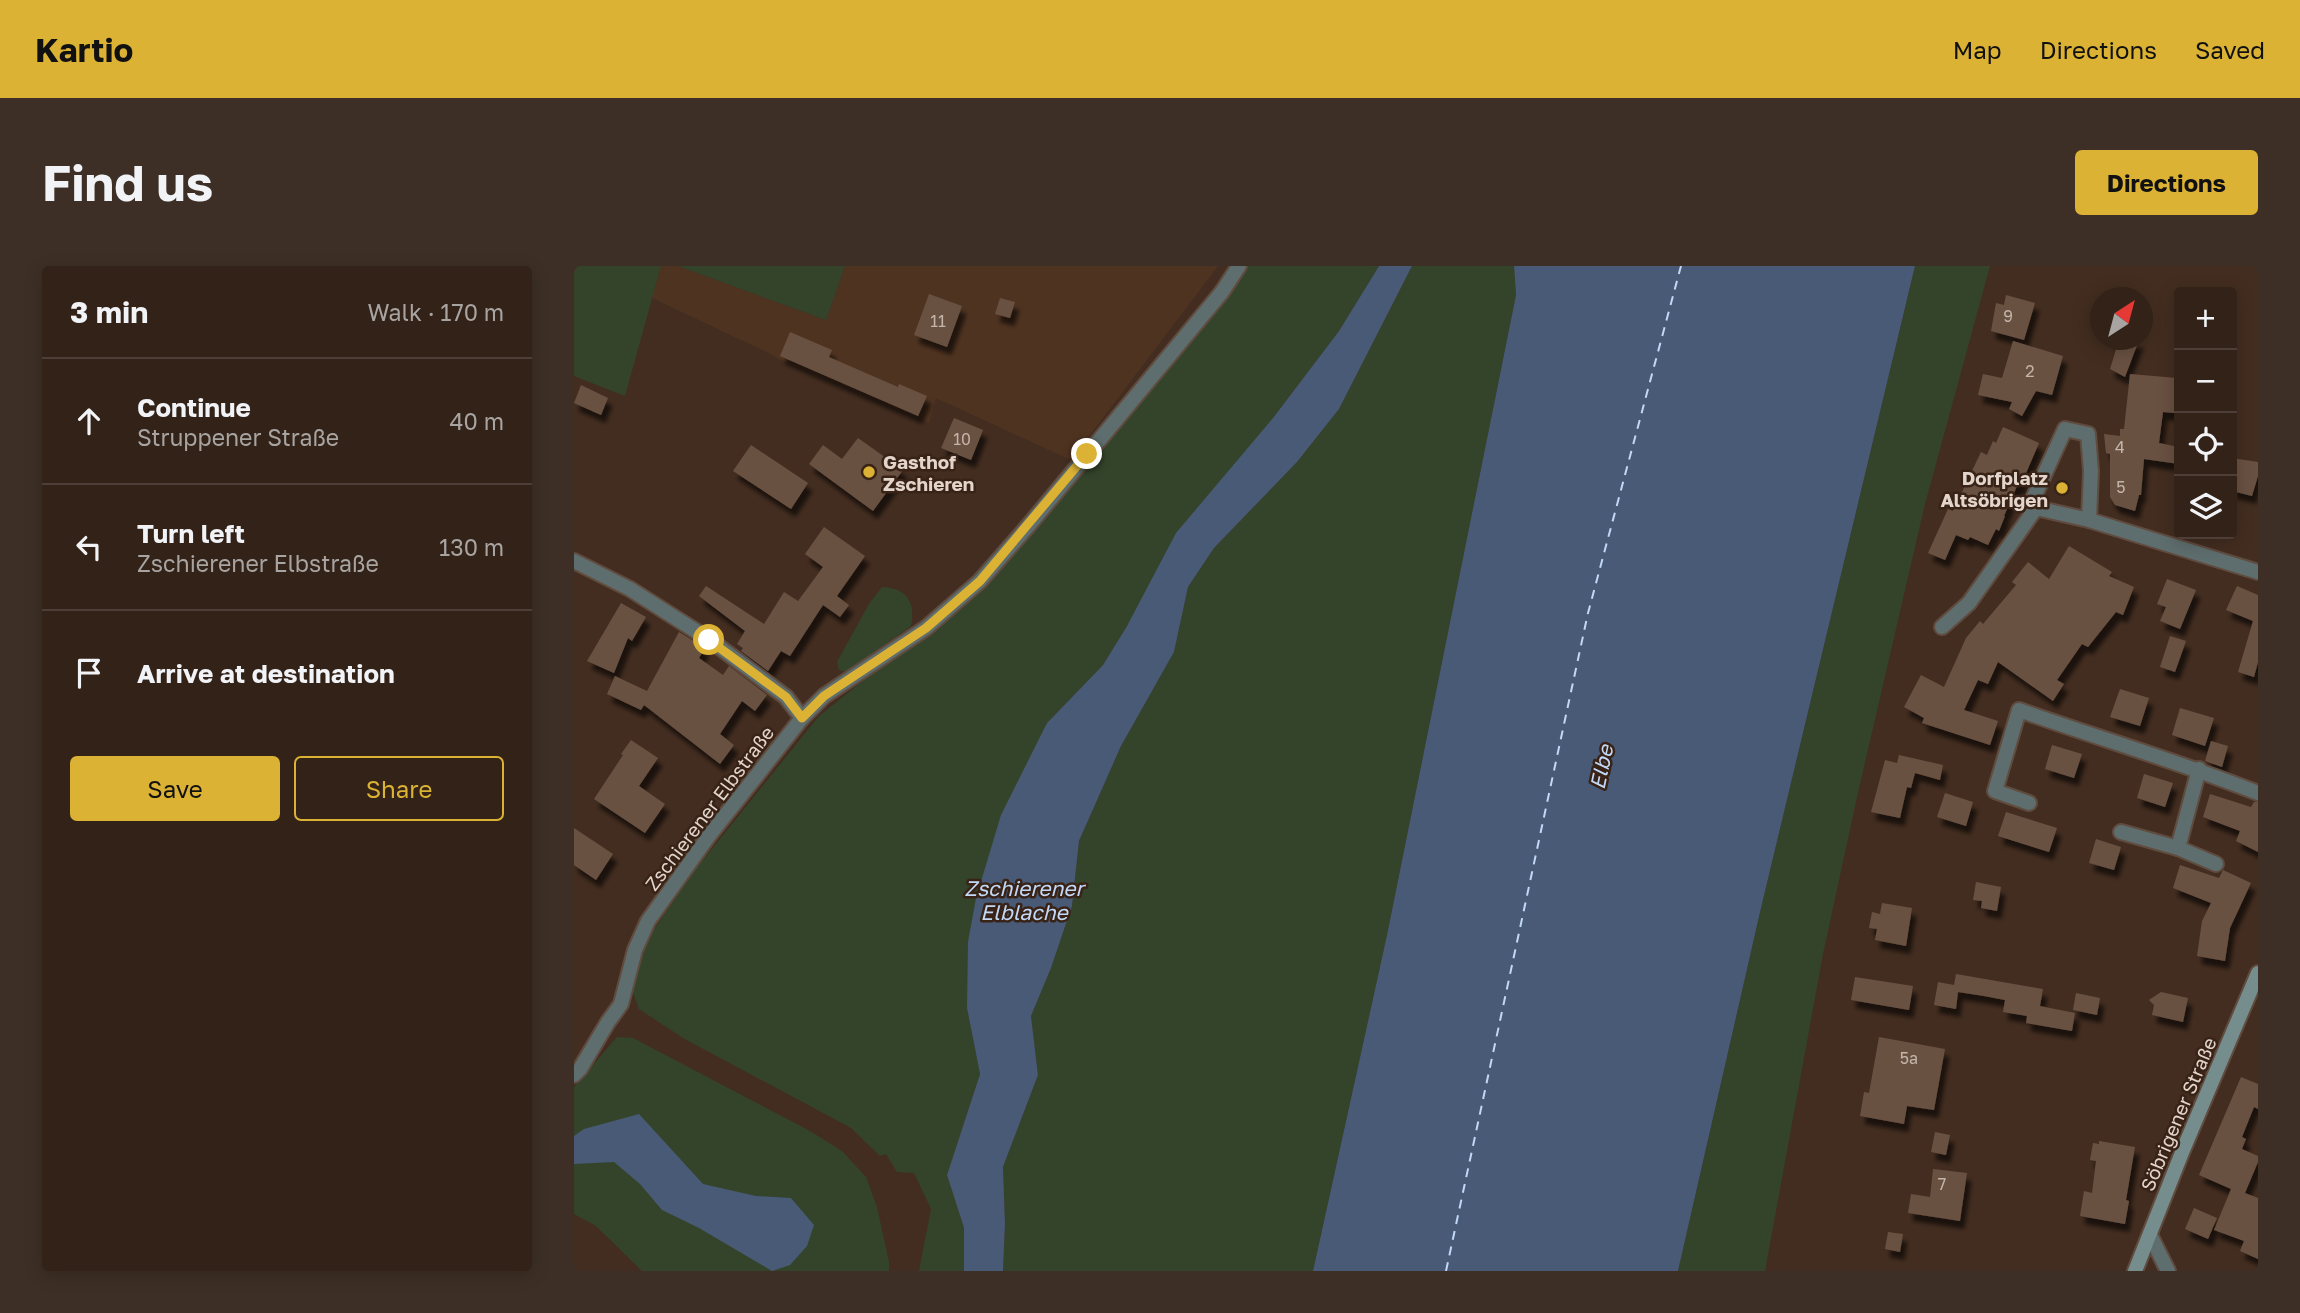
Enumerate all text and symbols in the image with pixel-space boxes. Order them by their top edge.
text: Kartio [35,30,133,69]
text: Map [1953,35,2002,64]
text: Directions [2040,35,2157,64]
text: Saved [2195,35,2265,64]
button: Directions [2075,150,2258,215]
text: Find us [42,153,213,212]
north arrow [2090,287,2153,350]
map controls [2174,287,2237,539]
button: + [2174,287,2237,350]
text: 3 min [70,294,148,330]
text: Walk · 170 m [367,298,504,326]
house number: 9 [2003,306,2013,326]
house number: 11 [930,311,946,331]
button: − [2174,350,2237,413]
house number: 2 [2025,361,2035,381]
text: Continue [137,392,251,423]
icon: ahead [70,402,108,440]
text: 40 m [450,407,504,435]
button: locate [2174,413,2237,476]
text: Struppener Straße [137,423,339,451]
house number: 10 [953,429,971,449]
house number: 4 [2115,437,2125,457]
route end [1071,438,1102,469]
place label: Gasthof Zschieren [883,450,974,495]
marker: Gasthof Zschieren [861,464,877,480]
place label: Dorfplatz Altsöbrigen [1940,466,2048,511]
button: layers [2174,476,2237,539]
house number: 5 [2116,477,2126,497]
marker: Dorfplatz Altsöbrigen [2054,480,2070,496]
text: Turn left [137,518,245,549]
icon: left [70,528,108,566]
text: 130 m [439,533,504,561]
text: Zschierener Elbstraße [137,549,379,577]
route start [693,624,724,655]
icon: arrive [70,654,108,692]
text: Arrive at destination [137,658,395,689]
street label: Zschierener Elbstraße [640,721,778,895]
water label: Elbe [1584,741,1619,792]
button: Save [70,756,280,821]
button: Share [294,756,504,821]
water label: Zschierener Elblache [964,875,1086,925]
street label: Söbrigener Straße [2135,1034,2221,1194]
house number: 5a [1900,1048,1918,1068]
house number: 7 [1938,1174,1946,1194]

